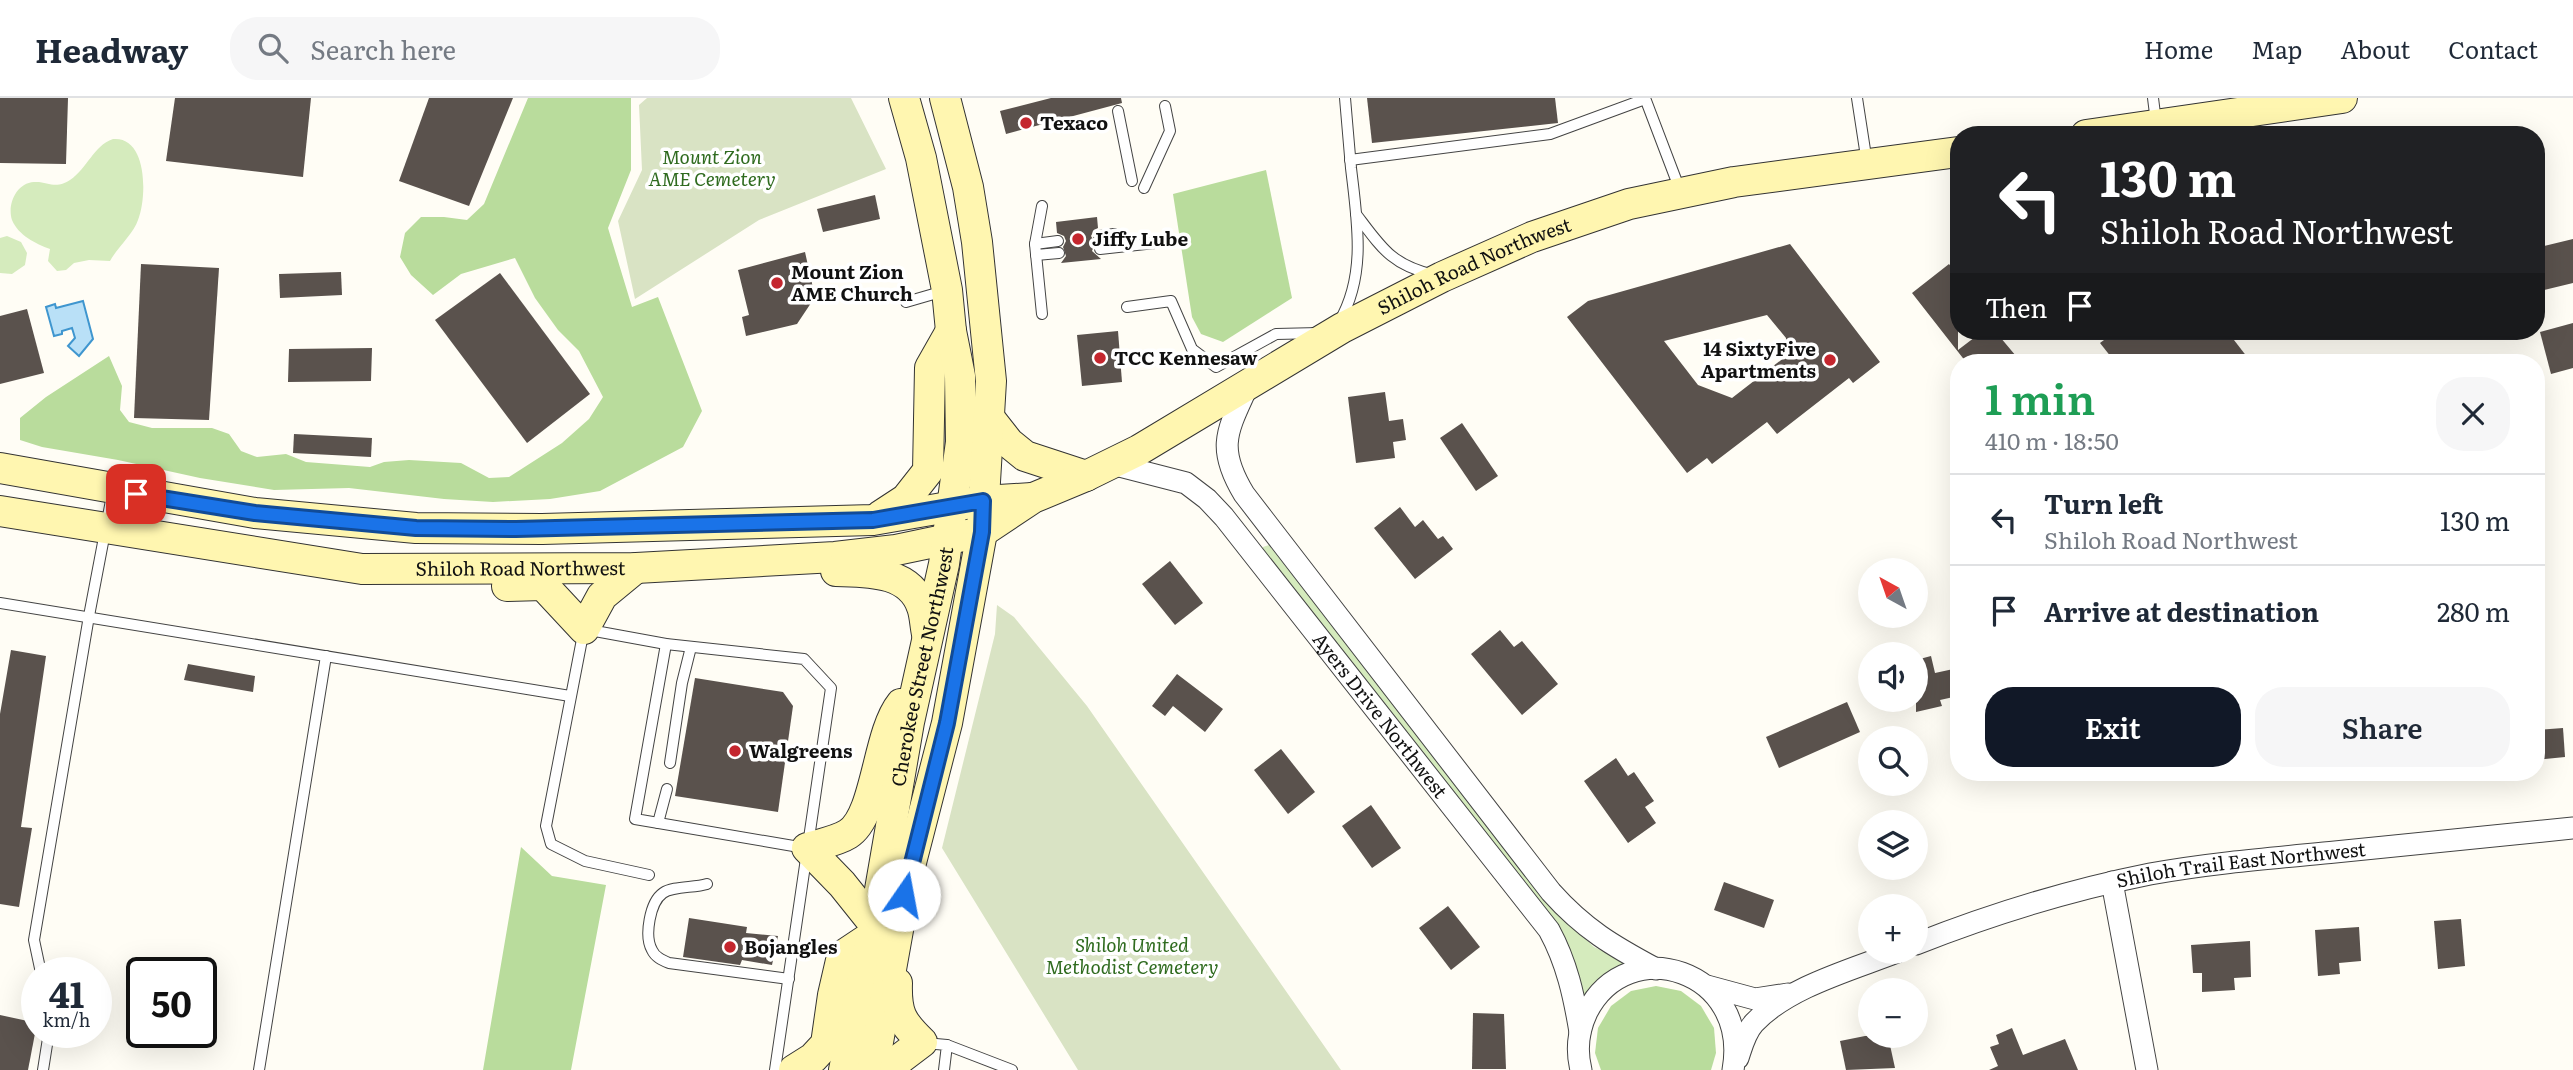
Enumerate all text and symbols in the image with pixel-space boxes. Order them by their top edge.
search box [230,17,720,80]
text: Headway [35,24,188,73]
icon: search [254,29,292,67]
text: Search here [310,29,456,68]
text: Home [2144,31,2213,66]
text: Map [2251,31,2302,66]
text: About [2340,31,2410,66]
text: Contact [2448,31,2538,66]
place label: Texaco [1040,108,1108,136]
marker: Texaco [1018,115,1034,131]
text: 130 m [2100,139,2236,212]
park label: Mount Zion AME Cemetery [648,142,776,192]
icon: left [1985,154,2076,245]
text: Shiloh Road Northwest [2100,206,2453,254]
street label: Shiloh Road Northwest [1372,210,1575,321]
place label: Jiffy Lube [1092,224,1188,252]
marker: Jiffy Lube [1070,231,1086,247]
place label: Mount Zion AME Church [791,257,913,307]
marker: Mount Zion AME Church [769,275,785,291]
text: Then [1985,287,2047,326]
icon: arrive [2061,287,2099,325]
place label: 14 SixtyFive Apartments [1701,334,1816,384]
place label: TCC Kennesaw [1114,343,1257,371]
marker: TCC Kennesaw [1092,350,1108,366]
marker: 14 SixtyFive Apartments [1822,352,1838,368]
text: 1 min [1985,366,2095,428]
button: close [2436,377,2510,451]
text: 410 m · 18:50 [1985,423,2119,457]
pin [106,464,166,524]
icon: arrive [117,475,155,513]
text: Turn left [2044,483,2163,522]
text: 130 m [2440,500,2510,539]
icon: left [1985,501,2023,539]
text: Shiloh Road Northwest [2044,522,2298,556]
street label: Cherokee Street Northwest [883,545,959,788]
street label: Shiloh Road Northwest [415,553,626,582]
north arrow [1858,558,1928,628]
map controls [1858,558,1928,1048]
text: Arrive at destination [2044,591,2319,630]
text: 280 m [2437,591,2510,630]
icon: arrive [1985,592,2023,630]
street label: Ayers Drive Northwest [1307,626,1455,804]
button: sound [1858,642,1928,712]
button: Exit [1985,687,2241,767]
button: Share [2255,687,2510,767]
button: search [1858,726,1928,796]
place label: Walgreens [749,736,853,764]
marker: Walgreens [727,743,743,759]
button: layers [1858,810,1928,880]
street label: Shiloh Trail East Northwest [2113,834,2367,894]
position arrow [867,858,941,932]
button: + [1858,894,1928,964]
park label: Shiloh United Methodist Cemetery [1046,930,1218,980]
place label: Bojangles [744,932,837,960]
marker: Bojangles [722,939,738,955]
speed limit sign: 50 [126,957,217,1048]
text: 41 [49,967,84,1019]
button: − [1858,978,1928,1048]
text: km/h [43,1006,90,1033]

